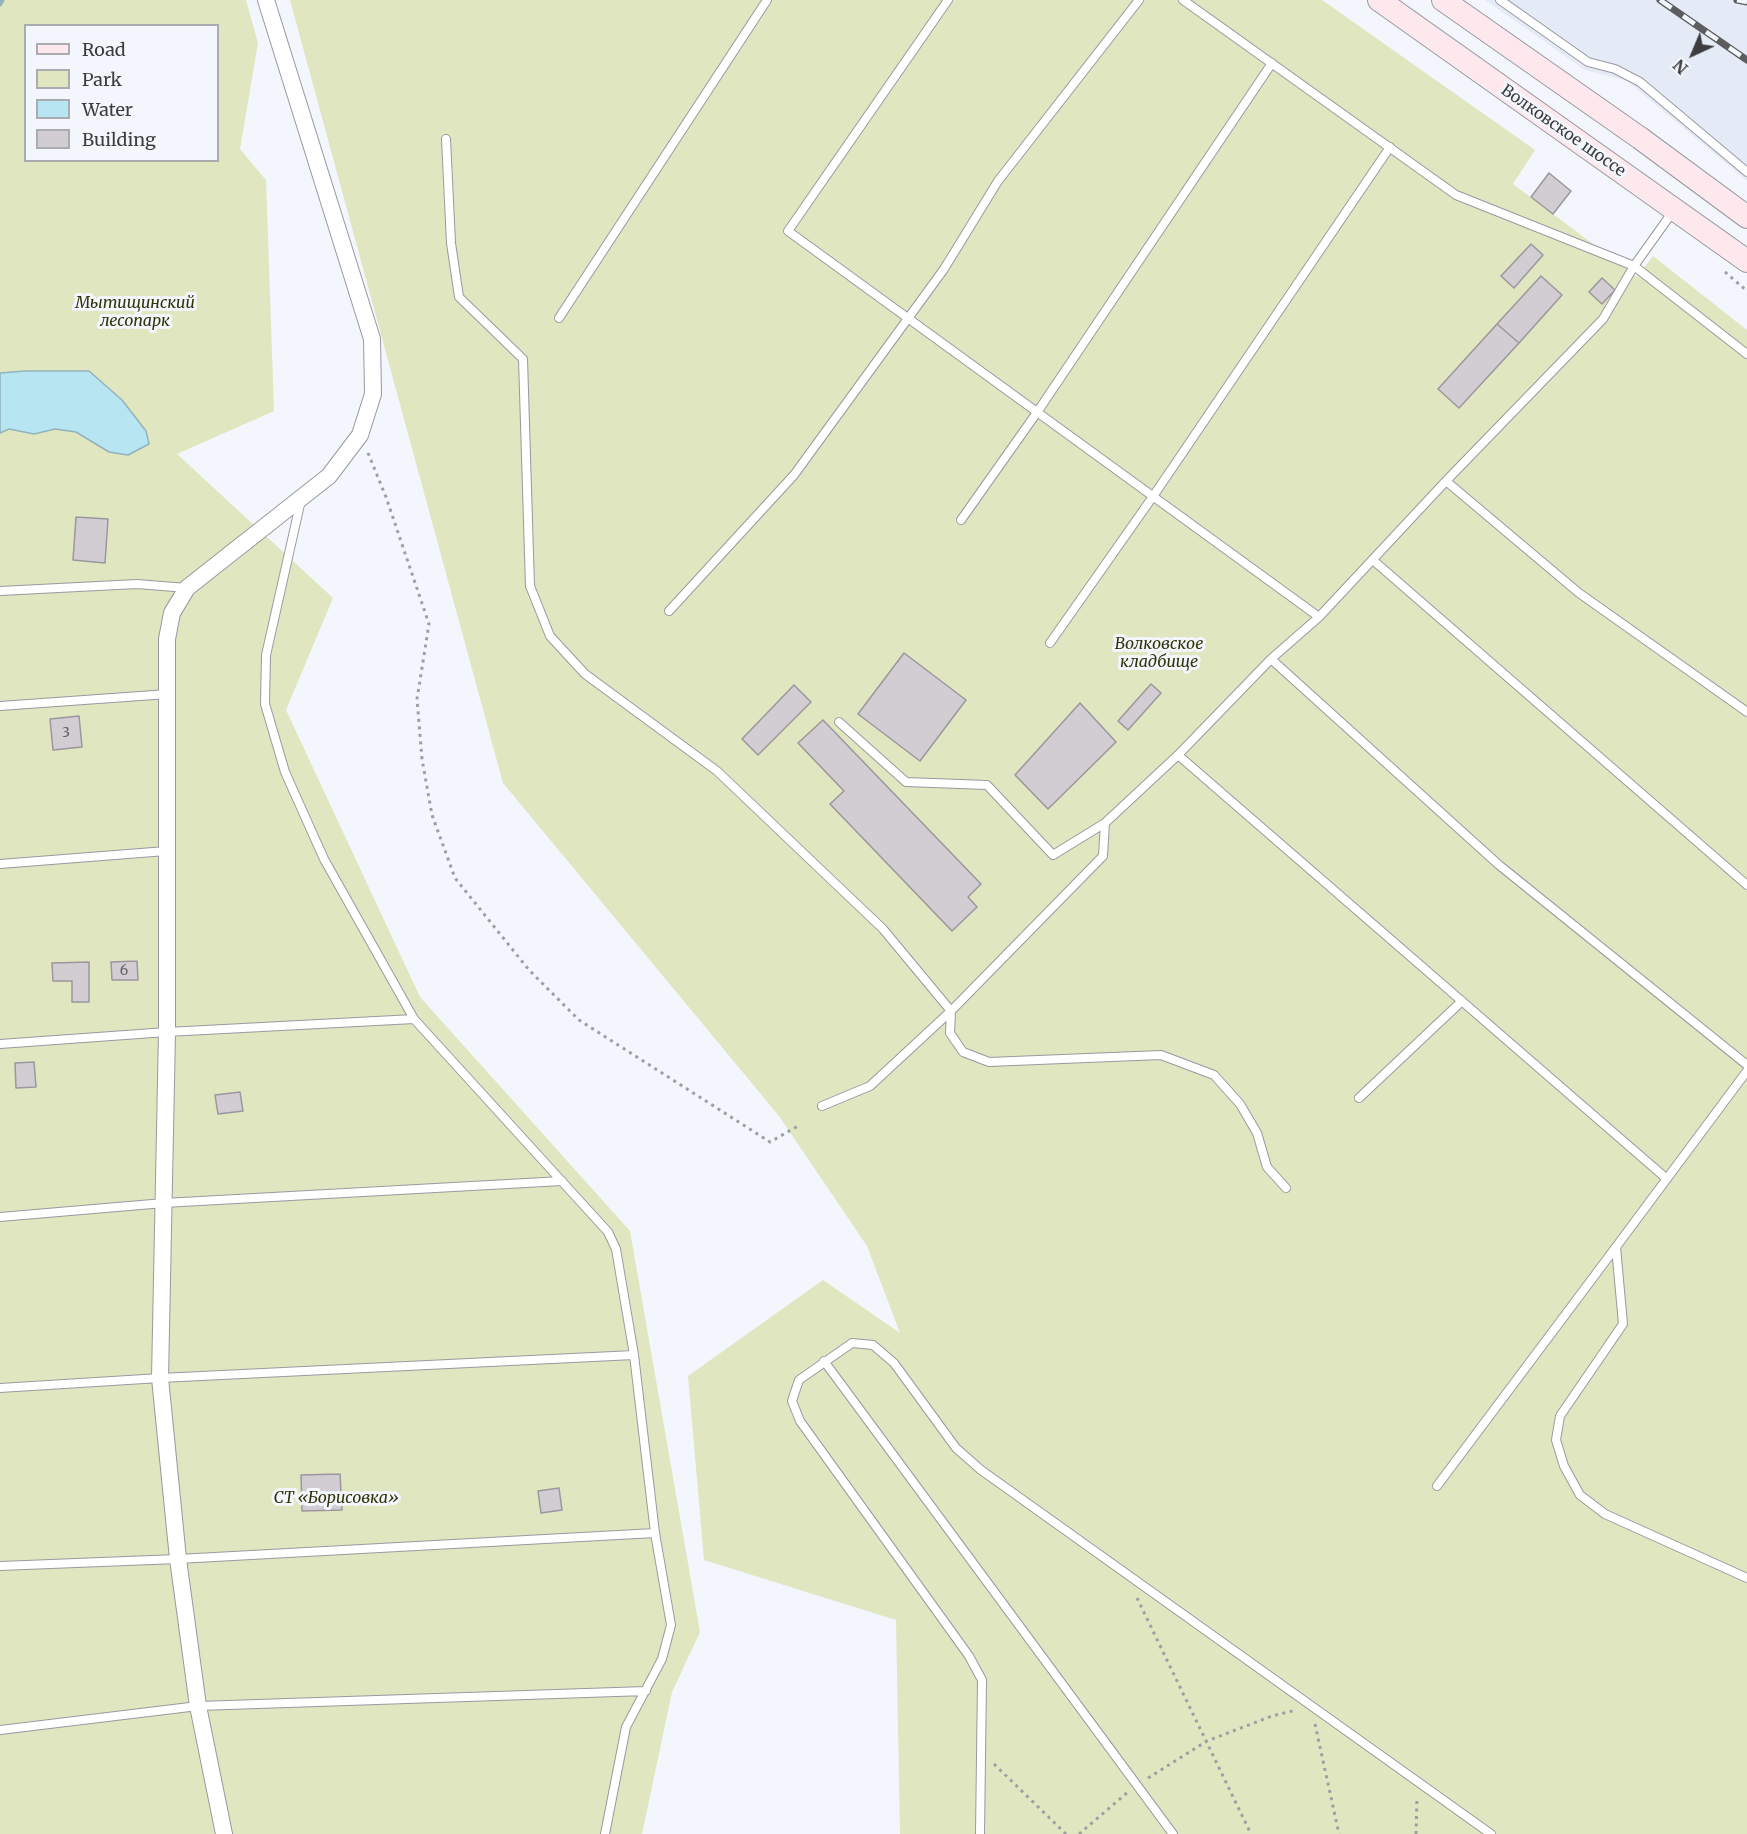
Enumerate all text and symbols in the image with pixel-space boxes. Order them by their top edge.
legend [24,24,219,162]
north arrow [1663,24,1723,84]
text: Road [82,38,126,61]
text: N [1669,55,1692,79]
text: Park [82,68,122,91]
street label: Волковское шоссе [1497,81,1629,181]
text: Water [82,98,133,121]
text: Building [82,128,156,151]
park label: Мытищинский лесопарк [75,293,195,331]
park label: Волковское кладбище [1115,634,1203,672]
house number: 3 [62,725,70,741]
house number: 6 [120,963,128,979]
park label: СТ «Борисовка» [273,1488,399,1508]

